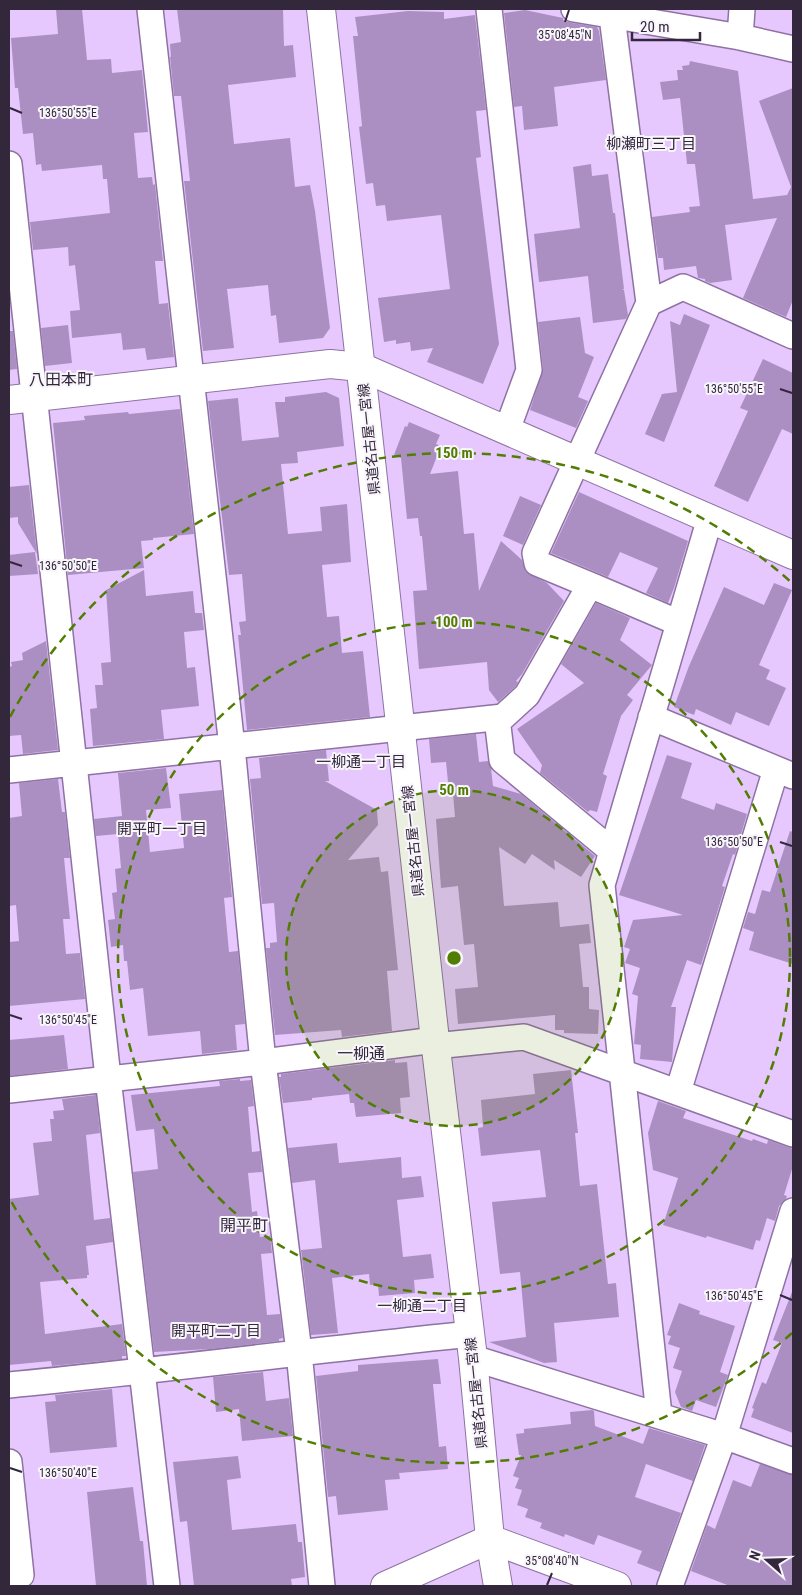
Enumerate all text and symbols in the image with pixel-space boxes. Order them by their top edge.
scale bar [632,10,700,42]
text: 20 m [640,18,670,36]
text: 35°08'45"N [538,28,592,42]
text: 136°50'55"E [39,106,97,120]
district label: 柳瀬町三丁目 [606,135,696,153]
district label: 八田本町 [29,370,93,389]
street label: 県道名古屋一宮線 [355,382,383,496]
text: 136°50'55"E [705,382,763,396]
text: 150 m [435,444,473,462]
text: 136°50'50"E [39,559,97,573]
text: 100 m [435,613,473,631]
district label: 一柳通一丁目 [316,753,406,771]
text: 50 m [439,781,469,799]
street label: 県道名古屋一宮線 [399,784,427,898]
district label: 開平町一丁目 [117,820,207,838]
text: 136°50'50"E [705,835,763,849]
centre of rings [445,949,463,967]
text: 136°50'45"E [39,1013,97,1027]
district label: 一柳通 [337,1044,385,1063]
district label: 開平町 [220,1216,268,1235]
text: 136°50'45"E [705,1289,763,1303]
district label: 一柳通二丁目 [377,1297,467,1315]
district label: 開平町二丁目 [171,1322,261,1340]
street label: 県道名古屋一宮線 [462,1336,490,1450]
text: 136°50'40"E [39,1466,97,1480]
north arrow [742,1535,792,1585]
text: N [746,1549,764,1562]
text: 35°08'40"N [525,1554,579,1568]

